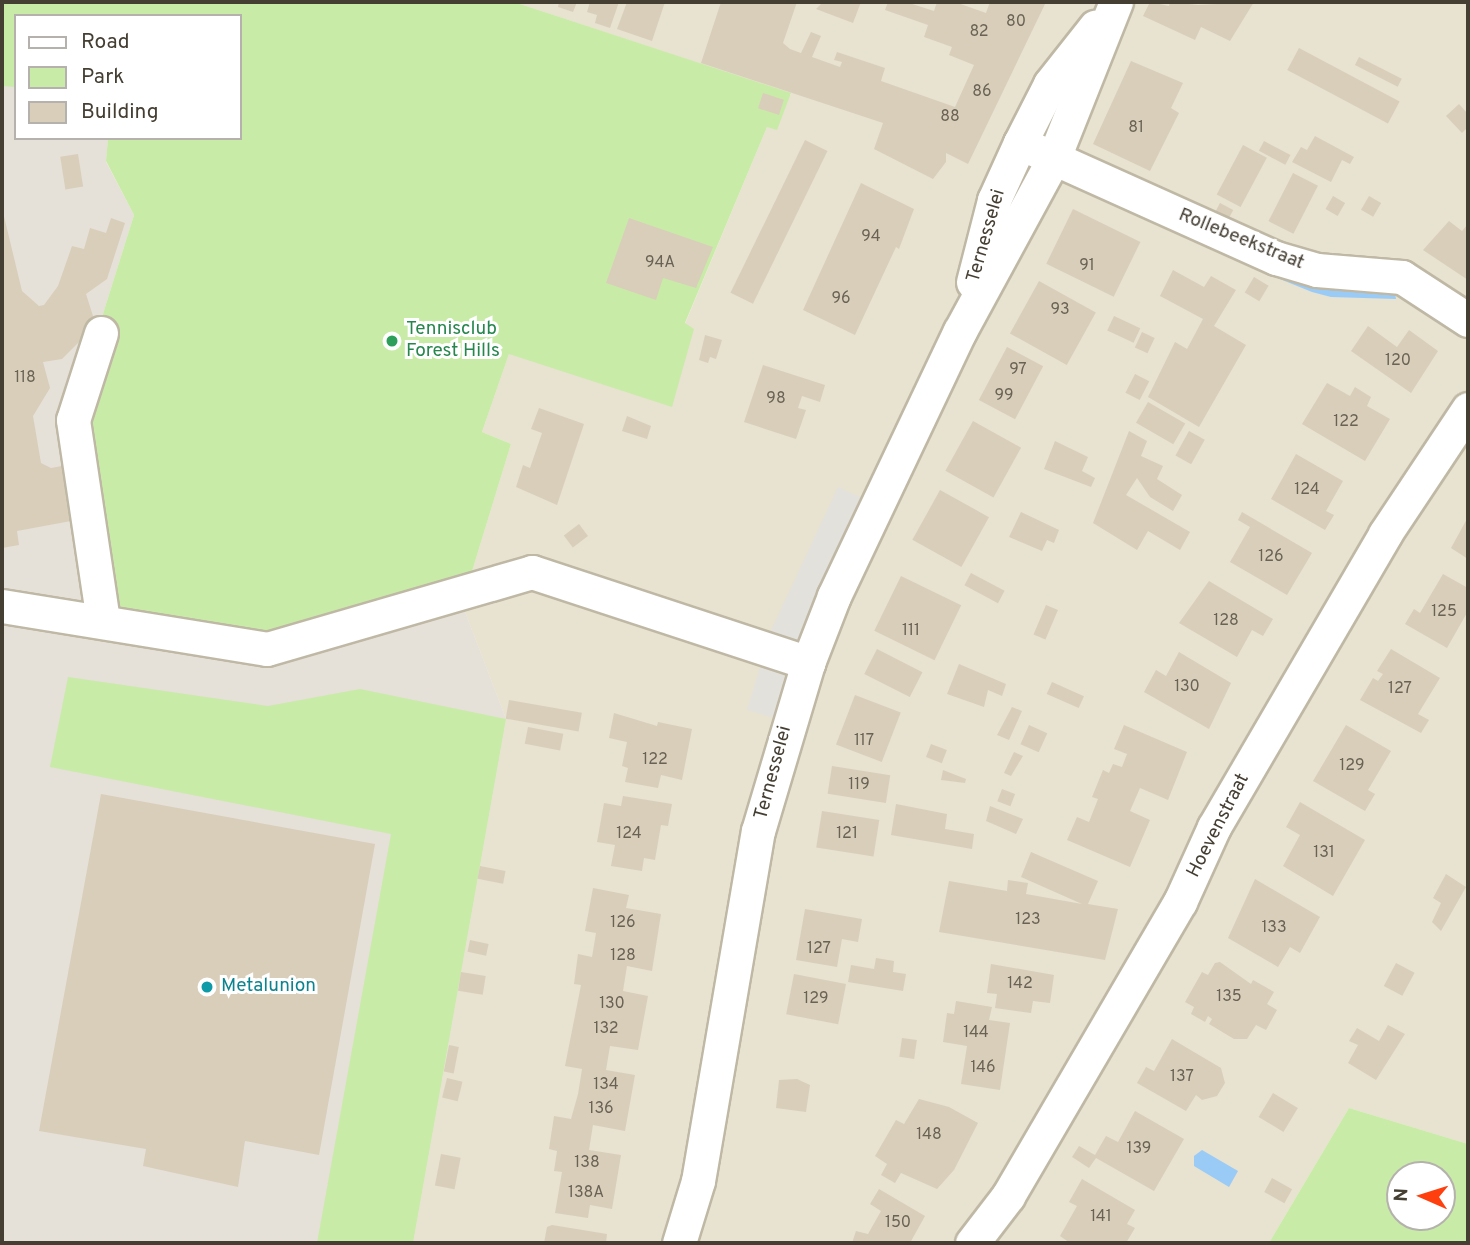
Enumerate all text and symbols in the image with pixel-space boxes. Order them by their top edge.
house number: 80 [1006,12,1026,32]
legend [14,14,242,140]
house number: 82 [969,22,989,42]
text: Road [81,29,130,56]
text: Park [81,64,124,91]
house number: 86 [972,82,992,102]
text: Building [81,99,159,126]
house number: 88 [940,107,960,127]
house number: 81 [1128,118,1144,138]
street label: Ternesselei [963,187,1011,285]
street label: Rollebeekstraat [1175,204,1307,276]
house number: 94 [861,227,881,247]
house number: 94A [645,253,675,273]
house number: 91 [1079,256,1095,276]
house number: 96 [831,289,851,309]
house number: 93 [1050,300,1070,320]
place label: Tennisclub Forest Hills [406,319,500,363]
marker: Tennisclub Forest Hills [384,333,400,349]
house number: 120 [1385,351,1411,371]
house number: 97 [1009,360,1027,380]
house number: 118 [14,368,36,388]
house number: 99 [994,386,1014,406]
house number: 98 [766,389,786,409]
house number: 122 [1333,412,1359,432]
house number: 124 [1294,480,1320,500]
house number: 126 [1258,547,1284,567]
house number: 125 [1431,602,1457,622]
house number: 128 [1213,611,1239,631]
house number: 111 [902,621,920,641]
house number: 130 [1174,677,1200,697]
house number: 127 [1388,679,1412,699]
street label: Ternesselei [751,724,797,822]
house number: 117 [854,731,874,751]
house number: 122 [642,750,668,770]
house number: 129 [1339,756,1365,776]
street label: Hoevenstraat [1183,770,1255,882]
house number: 119 [848,775,870,795]
house number: 124 [616,824,642,844]
house number: 121 [836,824,858,844]
house number: 131 [1313,843,1335,863]
house number: 123 [1015,910,1041,930]
house number: 126 [610,913,636,933]
house number: 133 [1261,918,1287,938]
house number: 127 [807,939,831,959]
house number: 128 [610,946,636,966]
house number: 142 [1007,974,1033,994]
place label: Metalunion [221,976,316,998]
marker: Metalunion [199,979,215,995]
house number: 135 [1216,987,1242,1007]
house number: 129 [803,989,829,1009]
house number: 130 [599,994,625,1014]
house number: 132 [593,1019,619,1039]
house number: 144 [963,1023,989,1043]
house number: 146 [970,1058,996,1078]
house number: 137 [1170,1067,1194,1087]
house number: 134 [593,1075,619,1095]
house number: 136 [588,1099,614,1119]
house number: 148 [916,1125,942,1145]
house number: 139 [1127,1139,1151,1159]
house number: 138 [574,1153,600,1173]
north arrow [1386,1161,1456,1231]
house number: 138A [568,1183,604,1203]
text: N [1390,1188,1414,1202]
house number: 141 [1090,1207,1112,1227]
house number: 150 [885,1213,911,1233]

